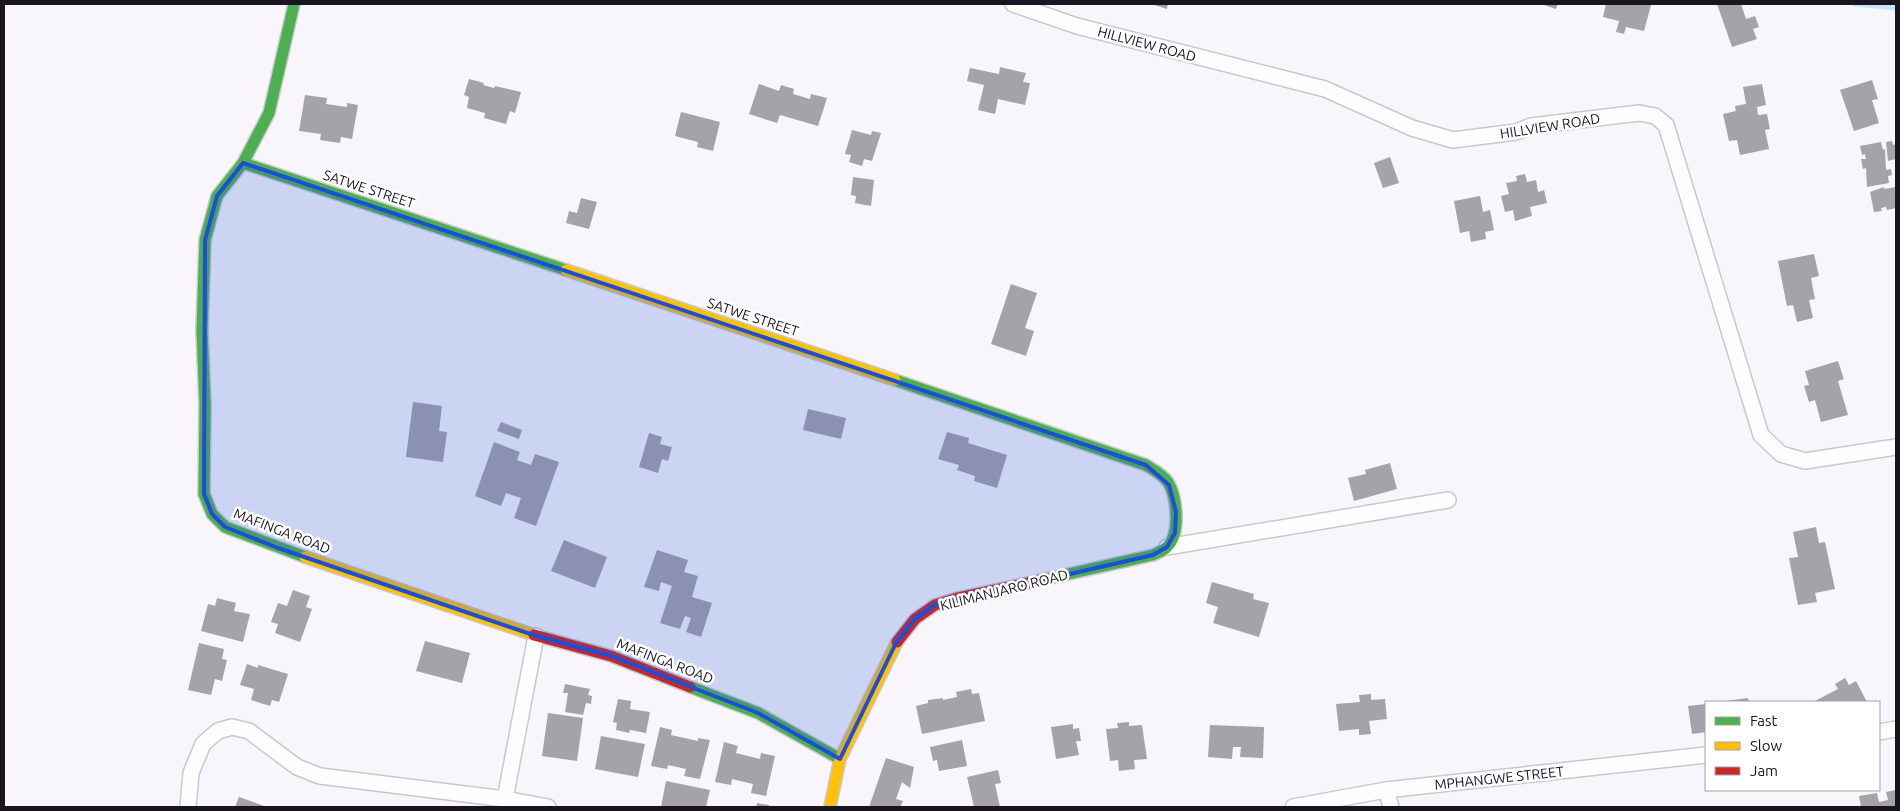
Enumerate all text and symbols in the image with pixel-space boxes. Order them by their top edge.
street label: HILLVIEW ROAD [1096,23,1198,65]
street label: HILLVIEW ROAD [1499,110,1601,142]
street label: SATWE STREET [321,167,417,211]
street label: SATWE STREET [705,295,801,339]
street label: MAFINGA ROAD [231,505,333,557]
street label: KILIMANJARO ROAD [938,566,1070,614]
street label: MAFINGA ROAD [614,635,716,687]
legend [1705,701,1880,791]
text: Fast [1750,712,1778,729]
text: Slow [1750,737,1783,754]
text: Jam [1750,762,1778,779]
street label: MPHANGWE STREET [1434,763,1565,793]

